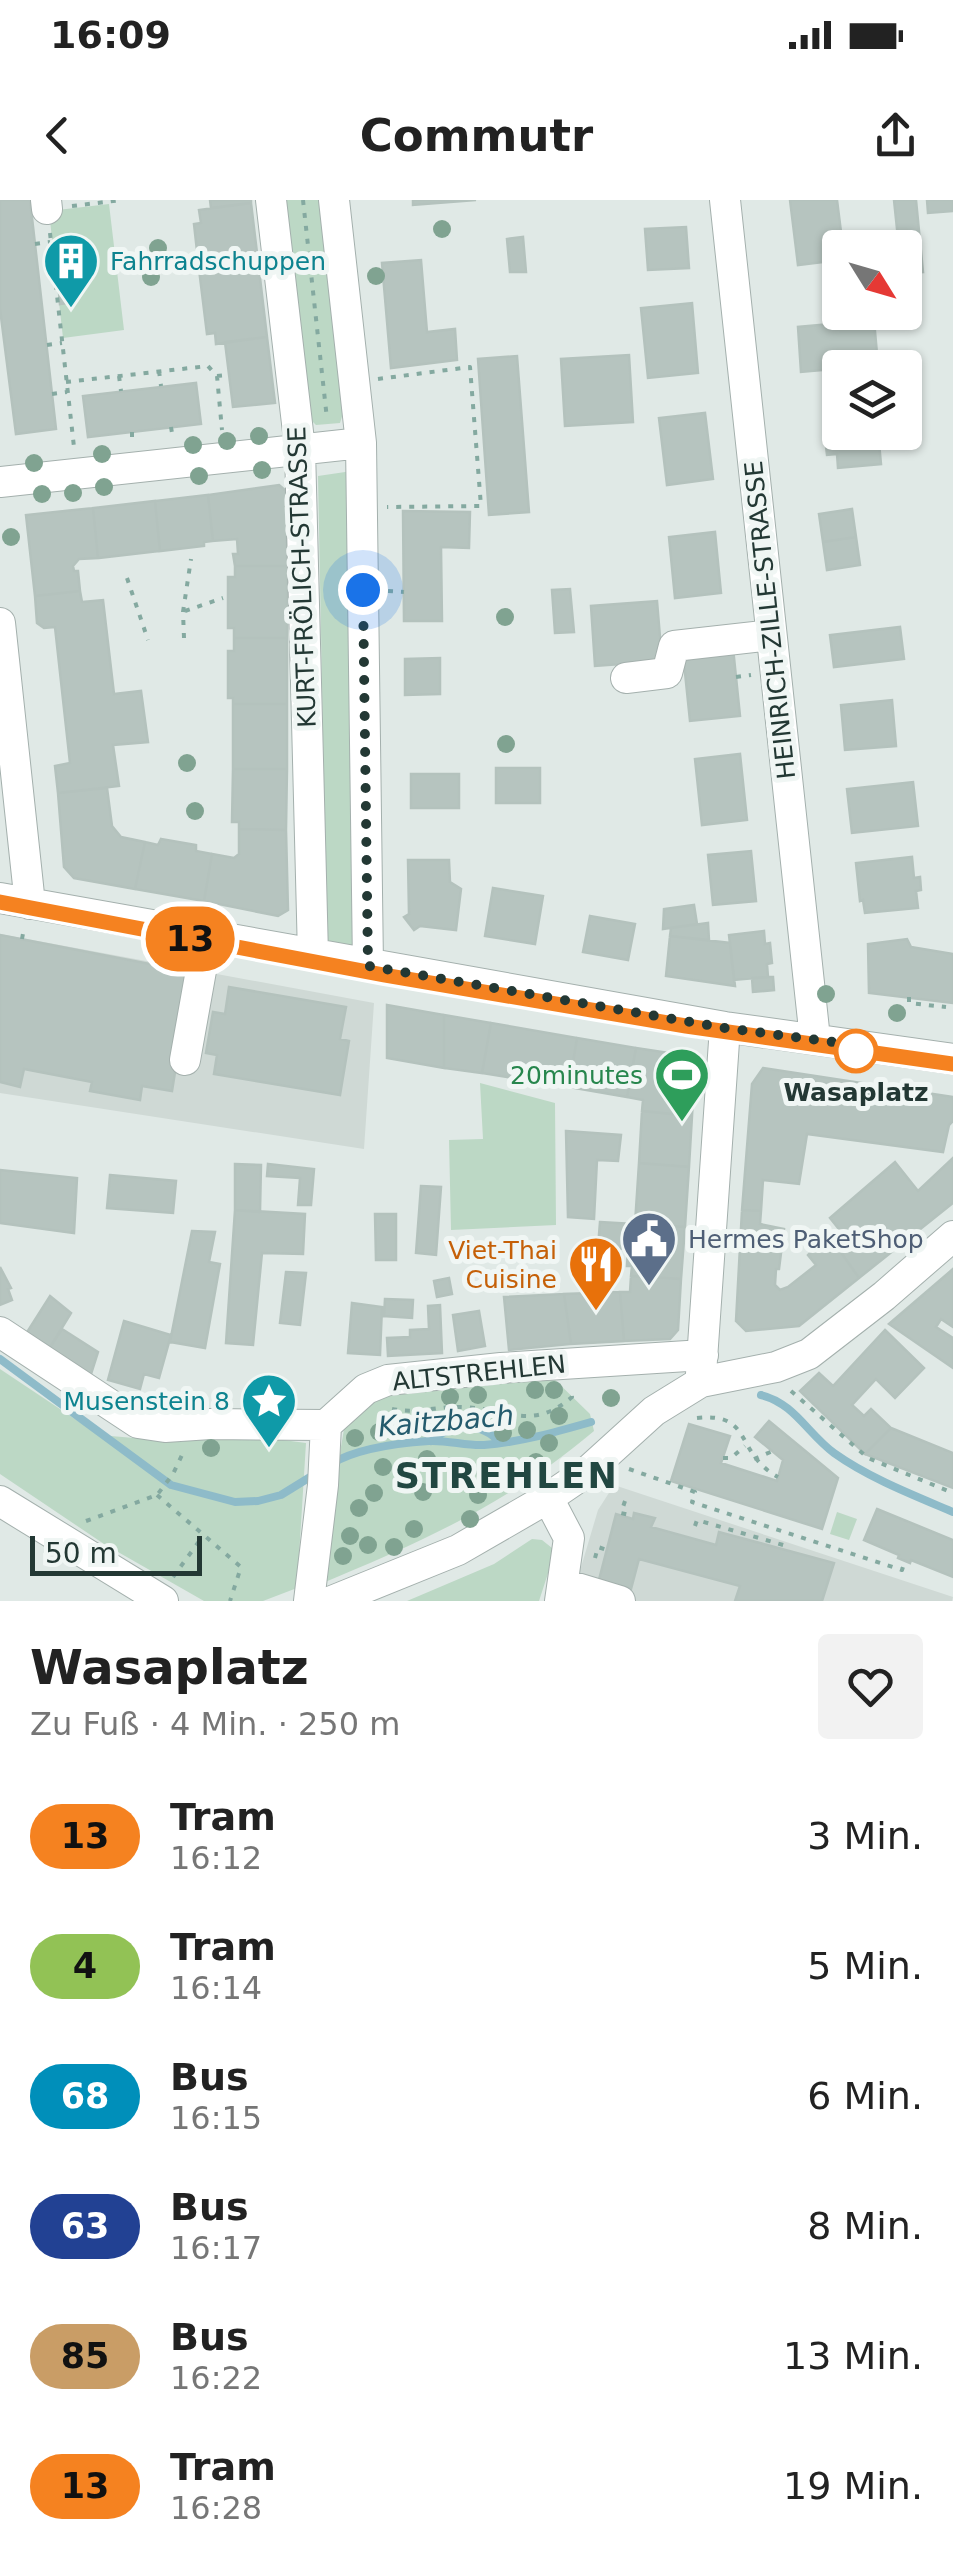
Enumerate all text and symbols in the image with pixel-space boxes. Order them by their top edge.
text: 16:09 [50,13,171,57]
icon: back [30,108,85,163]
icon: share [868,108,923,163]
text: Commutr [360,109,593,162]
north arrow [822,230,922,330]
map controls [822,230,922,450]
building icon: Fahrradschuppen [41,231,101,310]
place label: Fahrradschuppen [110,247,326,276]
button: layers [822,350,922,450]
street label: KURT-FRÖLICH-STRASSE [282,426,322,728]
street label: HEINRICH-ZILLE-STRASSE [739,459,801,781]
your location [338,565,388,615]
line badge: 13 [145,906,235,972]
text: 13 [166,919,214,959]
marker: Wasaplatz [835,1030,877,1072]
sports icon: 20minutes [652,1045,712,1124]
place label: 20minutes [510,1061,643,1090]
place label: Wasaplatz [783,1078,929,1107]
public building icon: Hermes PaketShop [619,1209,679,1288]
place label: Hermes PaketShop [688,1225,924,1254]
restaurant icon: Viet-Thai Cuisine [566,1234,626,1313]
place label: Viet-Thai Cuisine [448,1236,557,1294]
street label: ALTSTREHLEN [391,1349,567,1397]
place icon: Musenstein 8 [239,1371,299,1450]
place label: Musenstein 8 [63,1387,230,1416]
water label: Kaitzbach [377,1399,515,1443]
district label: STREHLEN [395,1456,619,1496]
scale bar [30,1531,202,1576]
text: 50 m [45,1537,117,1570]
button: heart [818,1634,923,1739]
text: Wasaplatz [30,1639,309,1695]
text: Zu Fuß · 4 Min. · 250 m [30,1705,400,1743]
text: Tram [170,1795,276,1839]
text: 3 Min. [807,1814,923,1858]
text: 13 [61,1816,109,1856]
text: 16:12 [170,1839,262,1877]
text: Tram [170,1925,276,1969]
text: 5 Min. [807,1944,923,1988]
text: 4 [73,1946,97,1986]
text: 16:14 [170,1969,262,2007]
text: Bus [170,2055,249,2099]
text: 6 Min. [807,2074,923,2118]
text: 68 [61,2076,109,2116]
text: 16:15 [170,2099,262,2137]
text: Bus [170,2185,249,2229]
text: 8 Min. [807,2204,923,2248]
text: 63 [61,2206,109,2246]
text: 16:17 [170,2229,262,2267]
text: Bus [170,2315,249,2359]
text: 13 Min. [783,2334,923,2378]
text: 85 [61,2336,109,2376]
text: 16:22 [170,2359,262,2397]
text: Tram [170,2445,276,2489]
text: 19 Min. [783,2464,923,2508]
text: 13 [61,2466,109,2506]
text: 16:28 [170,2489,262,2527]

